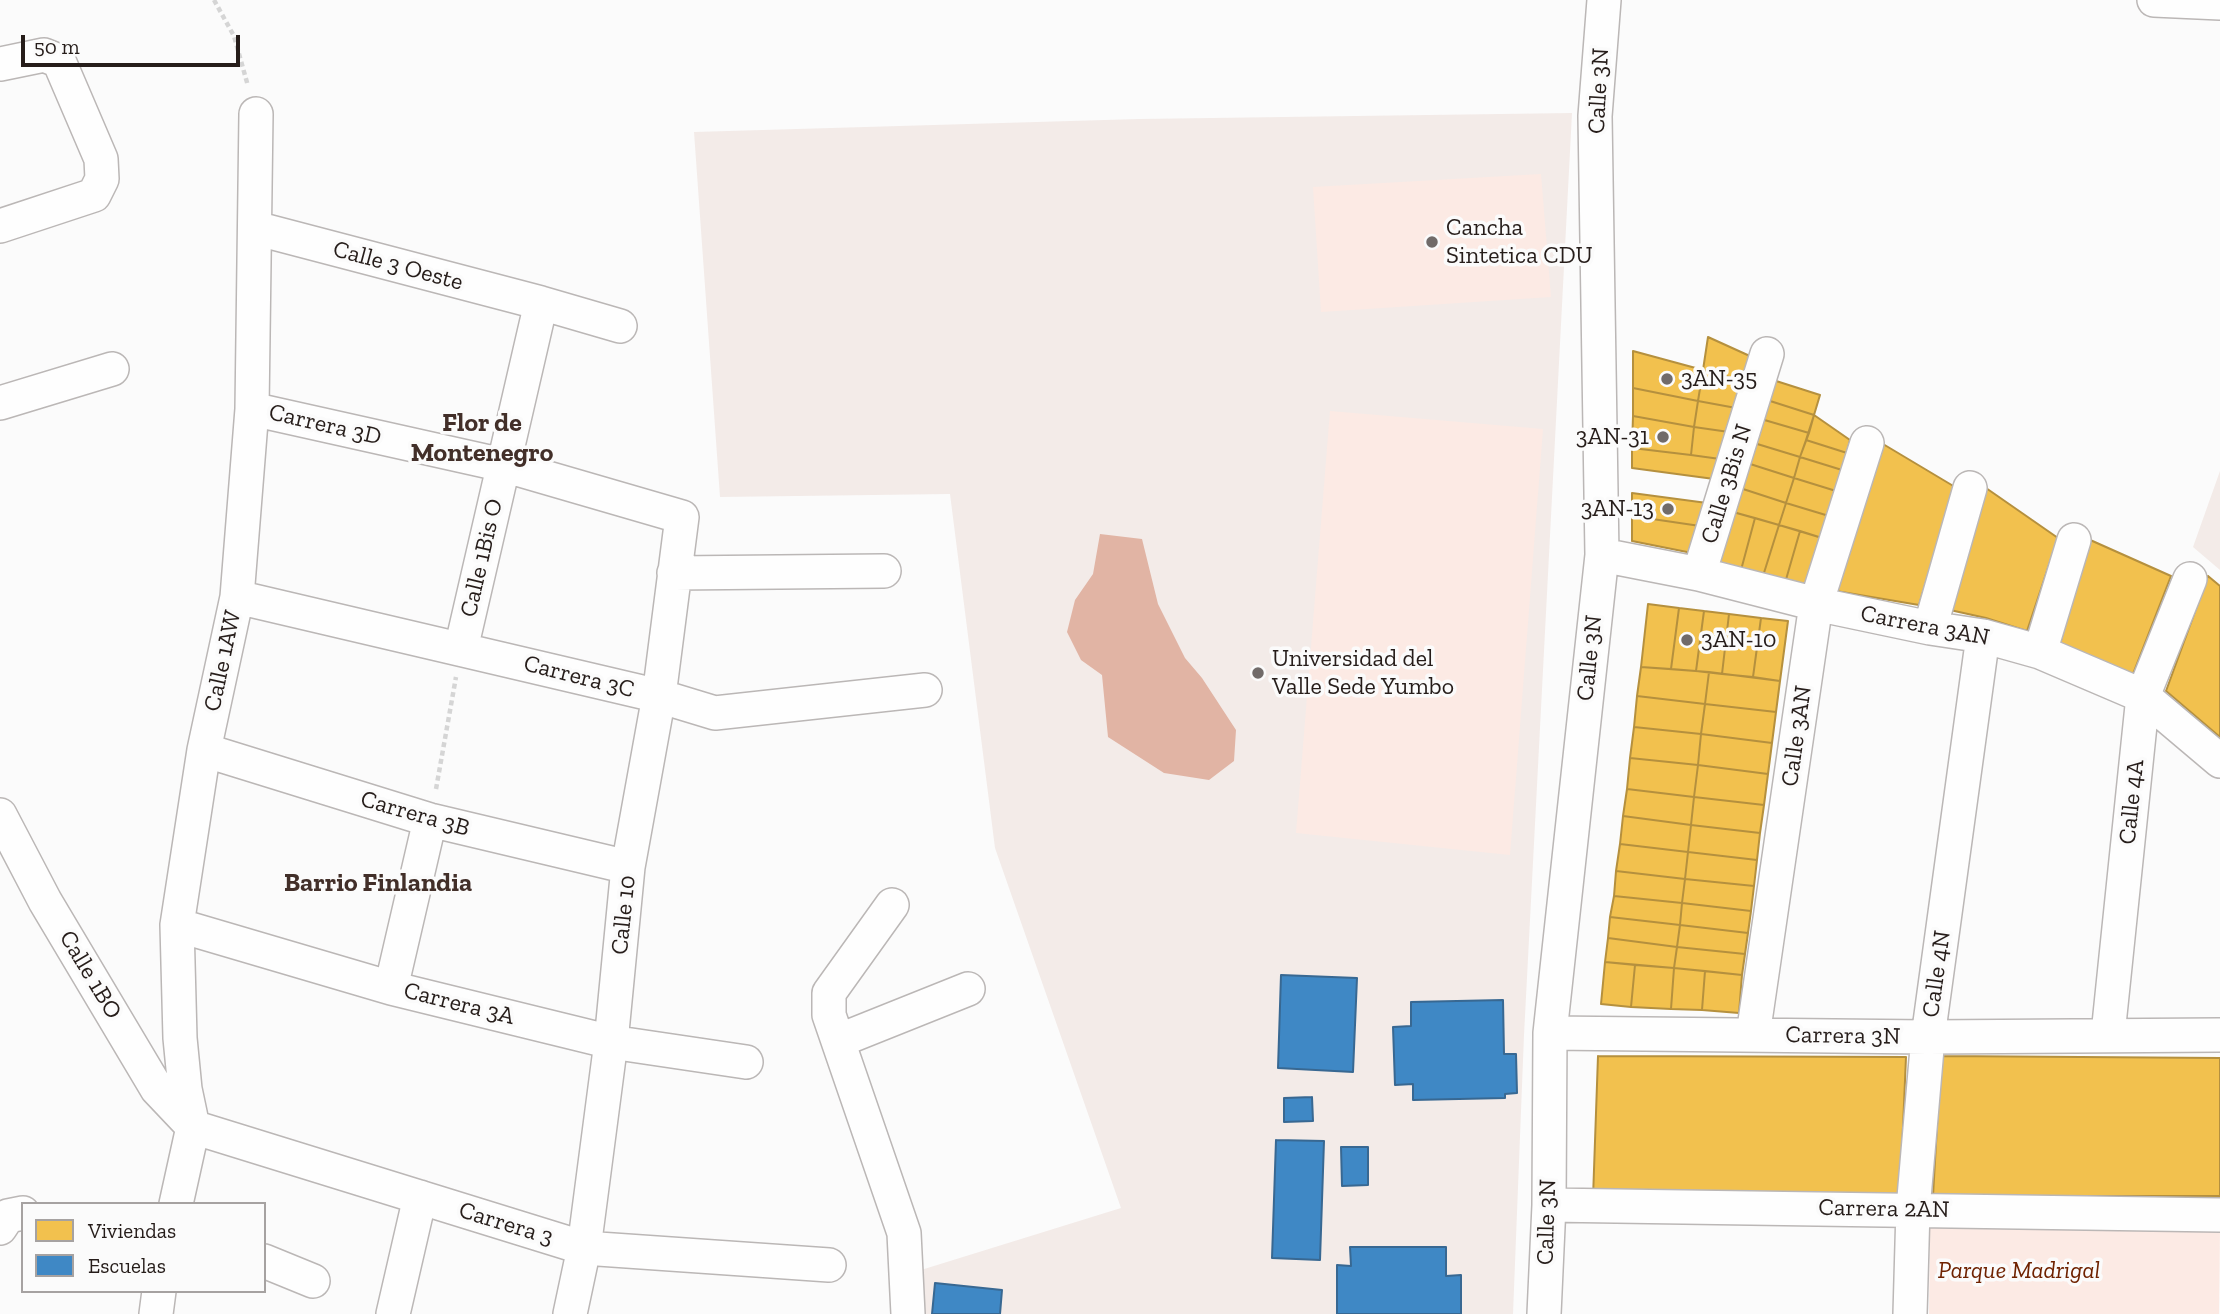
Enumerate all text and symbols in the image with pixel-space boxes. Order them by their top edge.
scale bar [24,21,243,65]
text: 50 m [34,34,80,59]
street label: Calle 3N [1582,47,1616,135]
place label: Cancha Sintetica CDU [1446,214,1593,270]
marker: Cancha Sintetica CDU [1424,234,1440,250]
street label: Calle 3 Oeste [330,235,466,297]
place label: 3AN-35 [1681,365,1757,393]
marker: 3AN-35 [1659,371,1675,387]
street label: Carrera 3D [266,398,384,452]
district label: Flor de Montenegro [411,408,553,470]
street label: Calle 3Bis N [1695,421,1759,547]
place label: 3AN-31 [1576,423,1649,451]
marker: 3AN-31 [1655,429,1671,445]
place label: 3AN-13 [1581,495,1654,523]
street label: Calle 1Bis O [454,496,510,620]
marker: 3AN-13 [1660,501,1676,517]
street label: Carrera 3AN [1858,599,1992,653]
street label: Calle 1AW [198,608,248,714]
street label: Calle 3N [1571,614,1609,702]
place label: 3AN-10 [1701,626,1776,654]
marker: 3AN-10 [1679,632,1695,648]
place label: Universidad del Valle Sede Yumbo [1272,645,1454,701]
street label: Carrera 3C [521,649,637,705]
marker: Universidad del Valle Sede Yumbo [1250,665,1266,681]
street label: Calle 3AN [1776,684,1818,788]
street label: Calle 4A [2113,758,2151,846]
street label: Carrera 3B [357,785,473,843]
district label: Barrio Finlandia [284,868,472,900]
street label: Calle 10 [606,874,642,956]
street label: Calle 1BO [52,926,128,1024]
street label: Calle 4N [1917,929,1957,1019]
street label: Carrera 3A [401,976,517,1032]
street label: Carrera 3N [1785,1021,1901,1051]
street label: Calle 3N [1531,1179,1563,1265]
street label: Carrera 2AN [1818,1193,1950,1225]
street label: Carrera 3 [455,1196,557,1252]
legend [21,1202,266,1293]
text: Viviendas [88,1218,176,1243]
text: Escuelas [88,1253,166,1278]
park label: Parque Madrigal [1938,1257,2100,1285]

